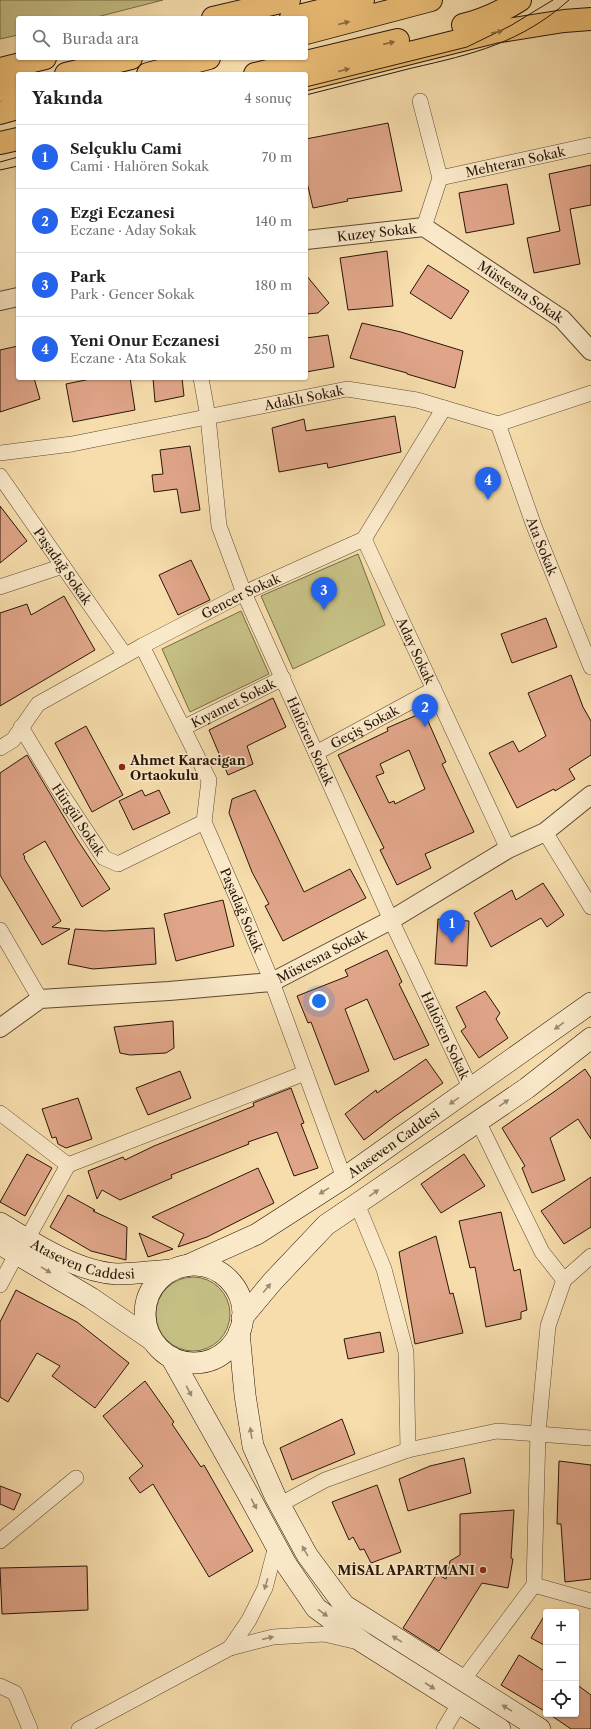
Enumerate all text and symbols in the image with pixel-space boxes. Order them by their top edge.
search box [16,16,308,60]
one-way arrow [338,20,350,26]
icon: search [30,27,52,49]
one-way arrow [491,28,503,34]
text: Burada ara [62,29,139,48]
one-way arrow [383,39,395,45]
one-way arrow [338,66,350,72]
text: Yakında [32,88,103,108]
text: 4 sonuç [244,90,292,106]
text: Selçuklu Cami [70,139,182,158]
street label: Mehteran Sokak [464,143,567,180]
text: 1 [42,149,48,165]
text: 70 m [262,149,292,165]
text: Cami · Halıören Sokak [70,158,209,174]
text: Ezgi Eczanesi [70,203,175,222]
text: 2 [41,213,49,229]
text: 140 m [255,213,292,229]
street label: Kuzey Sokak [336,220,417,245]
text: Eczane · Aday Sokak [70,222,196,238]
street label: Müstesna Sokak [475,257,567,326]
text: Park [70,267,106,286]
text: 3 [41,277,49,293]
text: 180 m [255,277,292,293]
text: Park · Gencer Sokak [70,286,195,302]
text: Yeni Onur Eczanesi [70,331,220,350]
text: 4 [41,341,49,357]
text: 250 m [254,341,292,357]
text: Eczane · Ata Sokak [70,350,186,366]
street label: Adaklı Sokak [262,382,345,414]
pin: 4 [475,467,501,500]
street label: Ata Sokak [523,514,561,578]
street label: Paşadağ Sokak [31,525,96,608]
street label: Gencer Sokak [198,570,283,622]
pin: 3 [311,577,337,610]
street label: Aday Sokak [393,614,438,687]
street label: Kıyamet Sokak [188,675,279,731]
street label: Halıören Sokak [284,694,338,788]
pin: 2 [412,694,438,727]
street label: Geçiş Sokak [327,702,402,752]
place label: Ahmet Karacigan Ortaokulu [129,752,246,783]
marker: Ahmet Karacigan Ortaokulu [117,762,127,772]
street label: Hürgül Sokak [49,780,109,859]
street label: Paşadağ Sokak [217,865,267,955]
pin: 1 [439,910,465,943]
street label: Müstesna Sokak [274,926,370,986]
street label: Halıören Sokak [418,989,474,1082]
your location [309,991,329,1011]
one-way arrow [554,1022,565,1030]
one-way arrow [448,1097,459,1105]
one-way arrow [499,1099,510,1107]
street label: Ataseven Caddesi [344,1105,443,1182]
one-way arrow [318,1188,330,1195]
one-way arrow [368,1189,380,1196]
street label: Ataseven Caddesi [27,1235,135,1282]
one-way arrow [40,1267,52,1274]
one-way arrow [263,1283,272,1293]
one-way arrow [186,1385,192,1397]
one-way arrow [248,1427,254,1439]
one-way arrow [250,1498,257,1510]
one-way arrow [301,1545,308,1557]
place label: MİSAL APARTMANI [337,1562,475,1578]
marker: MİSAL APARTMANI [478,1565,488,1575]
one-way arrow [263,1578,269,1590]
one-way arrow [317,1609,328,1617]
map controls [543,1609,579,1717]
button: + [543,1609,579,1645]
one-way arrow [261,1635,274,1641]
one-way arrow [392,1635,402,1643]
button: − [543,1645,579,1681]
button: locate [543,1681,579,1717]
one-way arrow [425,1682,435,1690]
one-way arrow [501,1705,513,1712]

